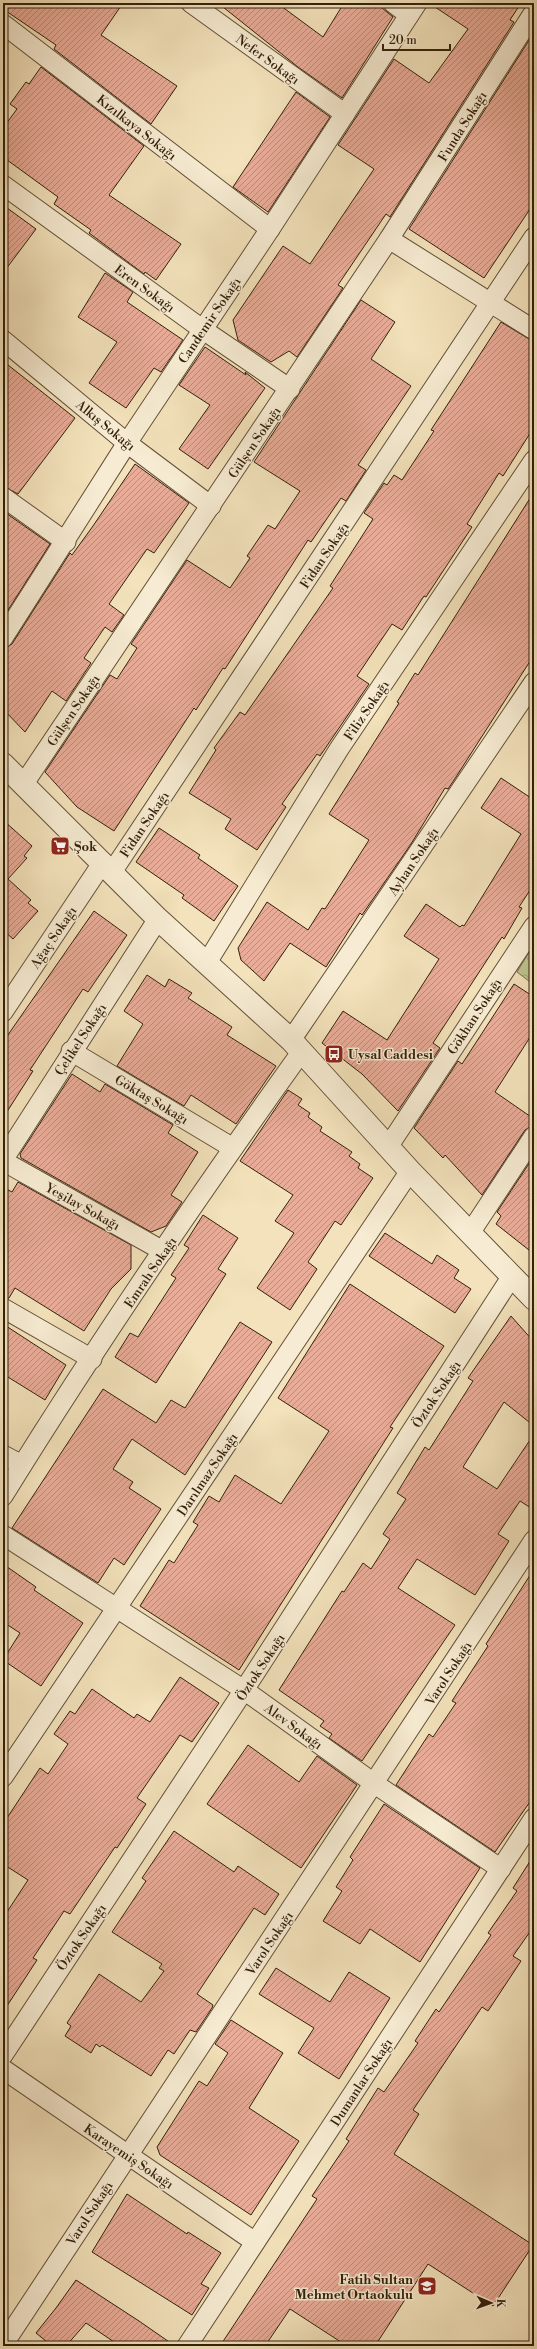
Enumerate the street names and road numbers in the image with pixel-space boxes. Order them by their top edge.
street label: Nefer Sokağı [232,31,302,88]
street label: Funda Sokağı [435,88,491,165]
street label: Kızılkaya Sokağı [93,92,179,164]
street label: Eren Sokağı [111,261,178,316]
street label: Candemir Sokağı [175,274,245,367]
street label: Alkış Sokağı [72,396,138,455]
street label: Gülşen Sokağı [225,404,285,481]
street label: Fidan Sokağı [297,519,353,592]
street label: Gülşen Sokağı [44,672,104,749]
street label: Filiz Sokağı [341,677,393,744]
street label: Fidan Sokağı [117,788,173,861]
street label: Ayhan Sokağı [385,824,443,900]
street label: Ağaç Sokağı [27,903,80,972]
street label: Gökhan Sokağı [444,975,506,1058]
street label: Çelikel Sokağı [52,1000,110,1079]
street label: Göktaş Sokağı [112,1072,191,1128]
street label: Yeşilay Sokağı [41,1179,123,1234]
street label: Emrah Sokağı [121,1234,181,1311]
street label: Öztok Sokağı [408,1357,465,1431]
street label: Darılmaz Sokağı [174,1430,242,1519]
street label: Öztok Sokağı [232,1630,289,1704]
street label: Varol Sokağı [422,1638,476,1710]
street label: Alev Sokağı [260,1700,326,1753]
street label: Öztok Sokağı [53,1901,110,1974]
street label: Varol Sokağı [242,1909,297,1979]
street label: Dumanlar Sokağı [327,2036,396,2129]
street label: Karayemiş Sokağı [80,2121,176,2193]
street label: Varol Sokağı [63,2178,117,2250]

